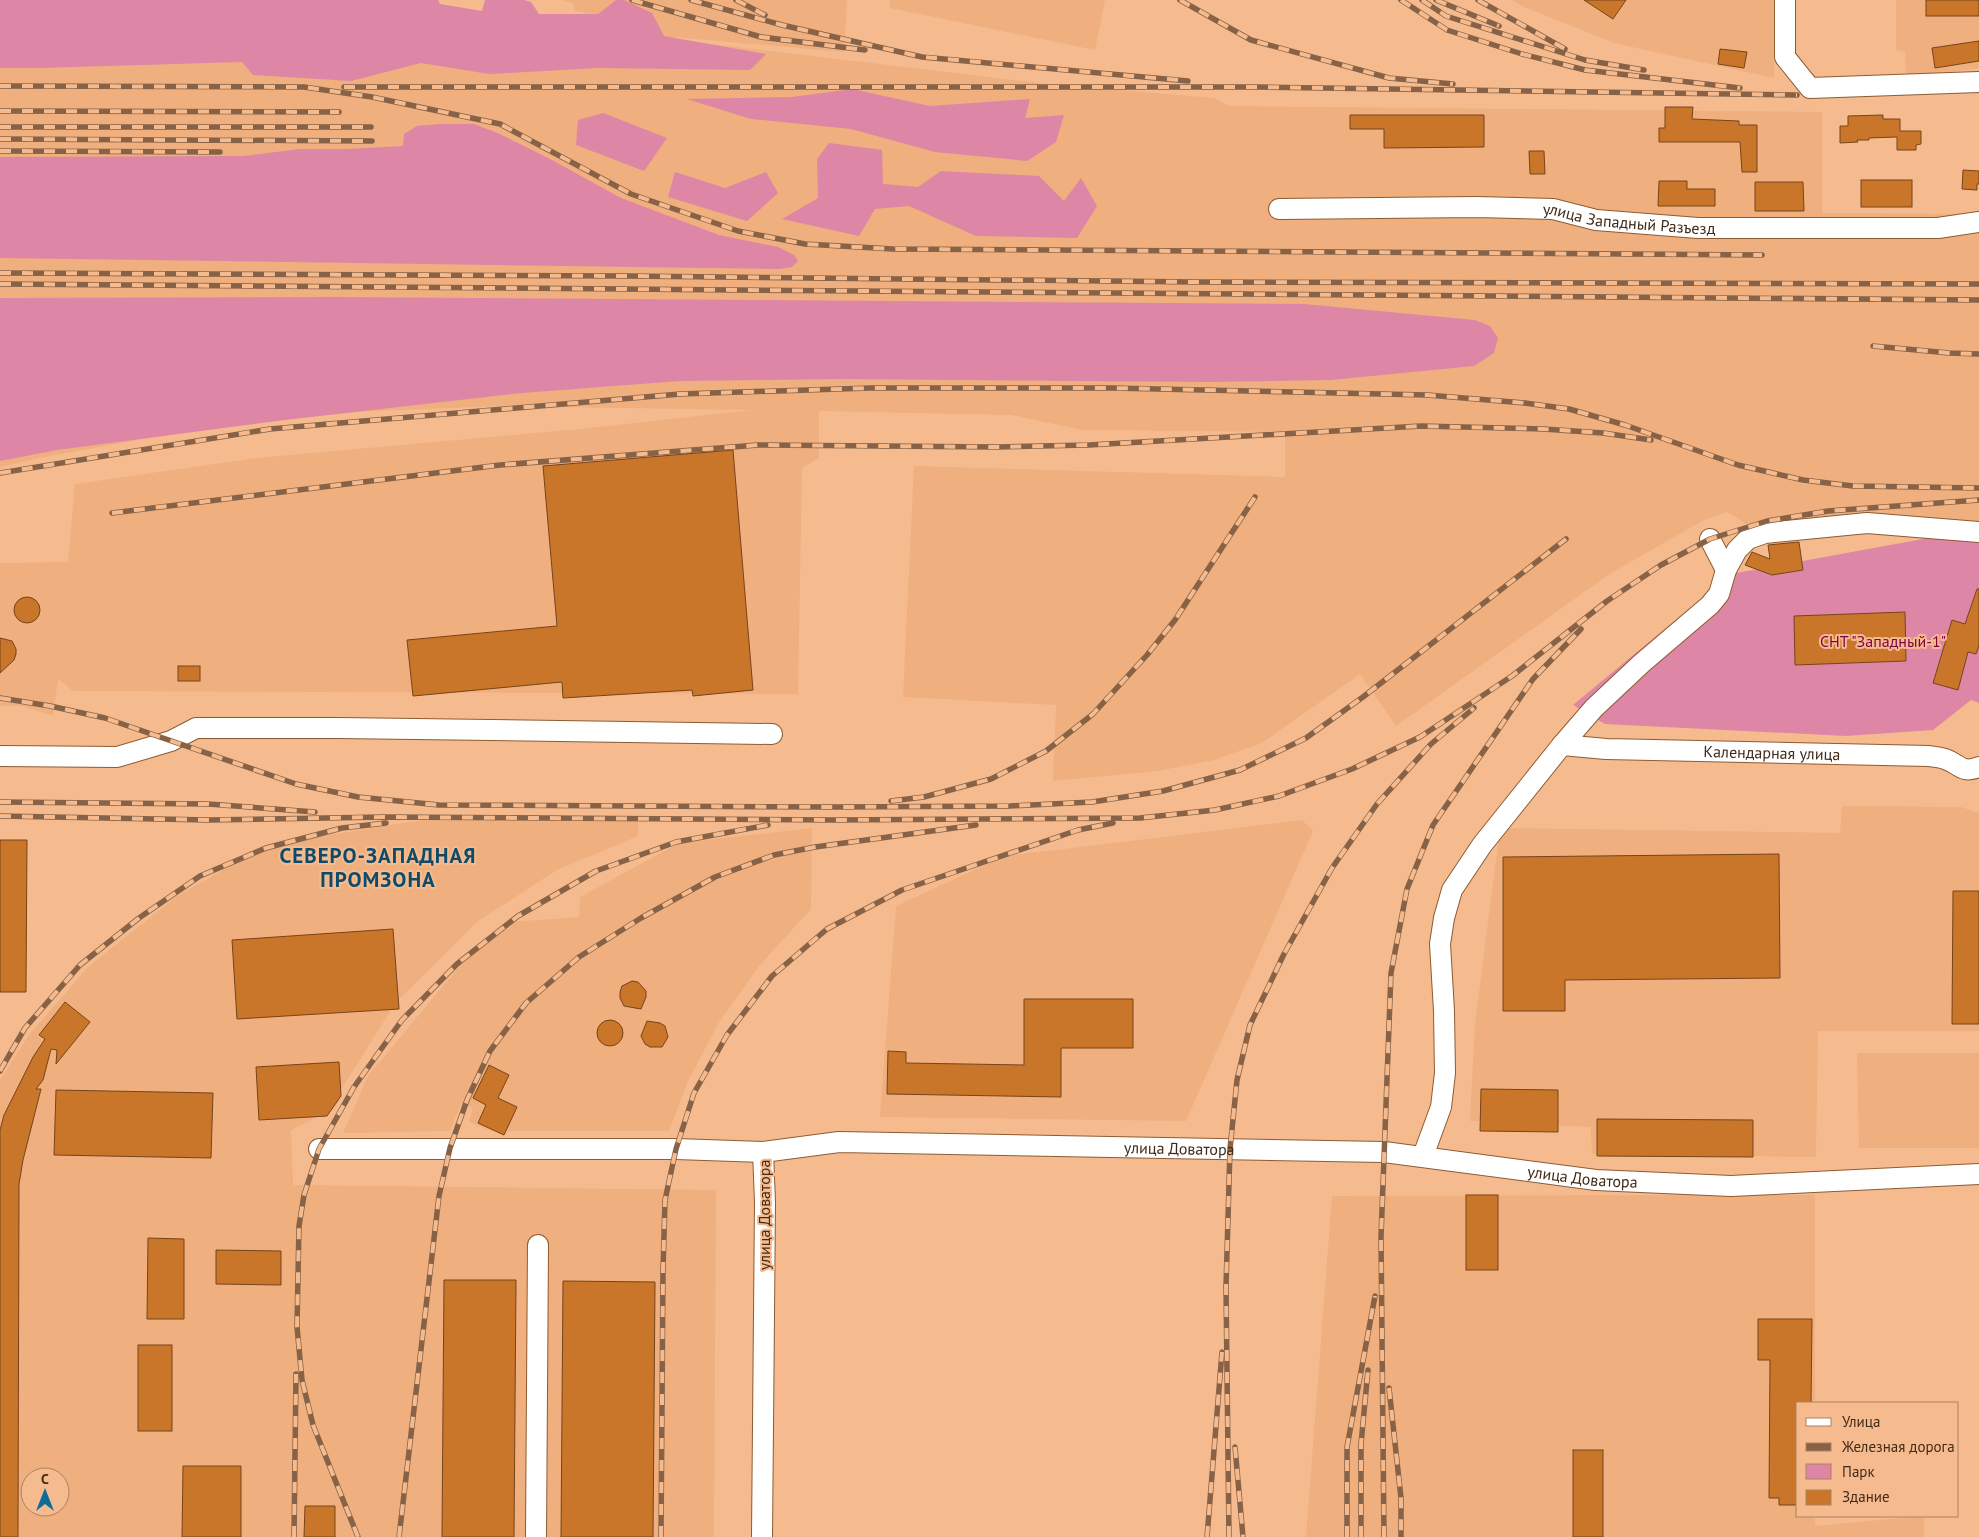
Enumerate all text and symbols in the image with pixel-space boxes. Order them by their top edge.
street label: улица Западный Разъезд [1543,198,1716,238]
park label: СНТ "Западный-1" [1820,631,1946,651]
street label: Календарная улица [1703,741,1840,764]
district label: СЕВЕРО-ЗАПАДНАЯ ПРОМЗОНА [280,842,476,893]
street label: улица Доватора [1124,1137,1235,1159]
street label: улица Доватора [754,1160,774,1270]
street label: улица Доватора [1526,1161,1638,1192]
legend [1796,1402,1959,1517]
text: Улица [1842,1412,1880,1431]
text: Железная дорога [1841,1437,1955,1456]
text: Парк [1842,1462,1875,1481]
north arrow [20,1467,70,1517]
text: С [41,1470,49,1488]
text: Здание [1842,1487,1890,1506]

